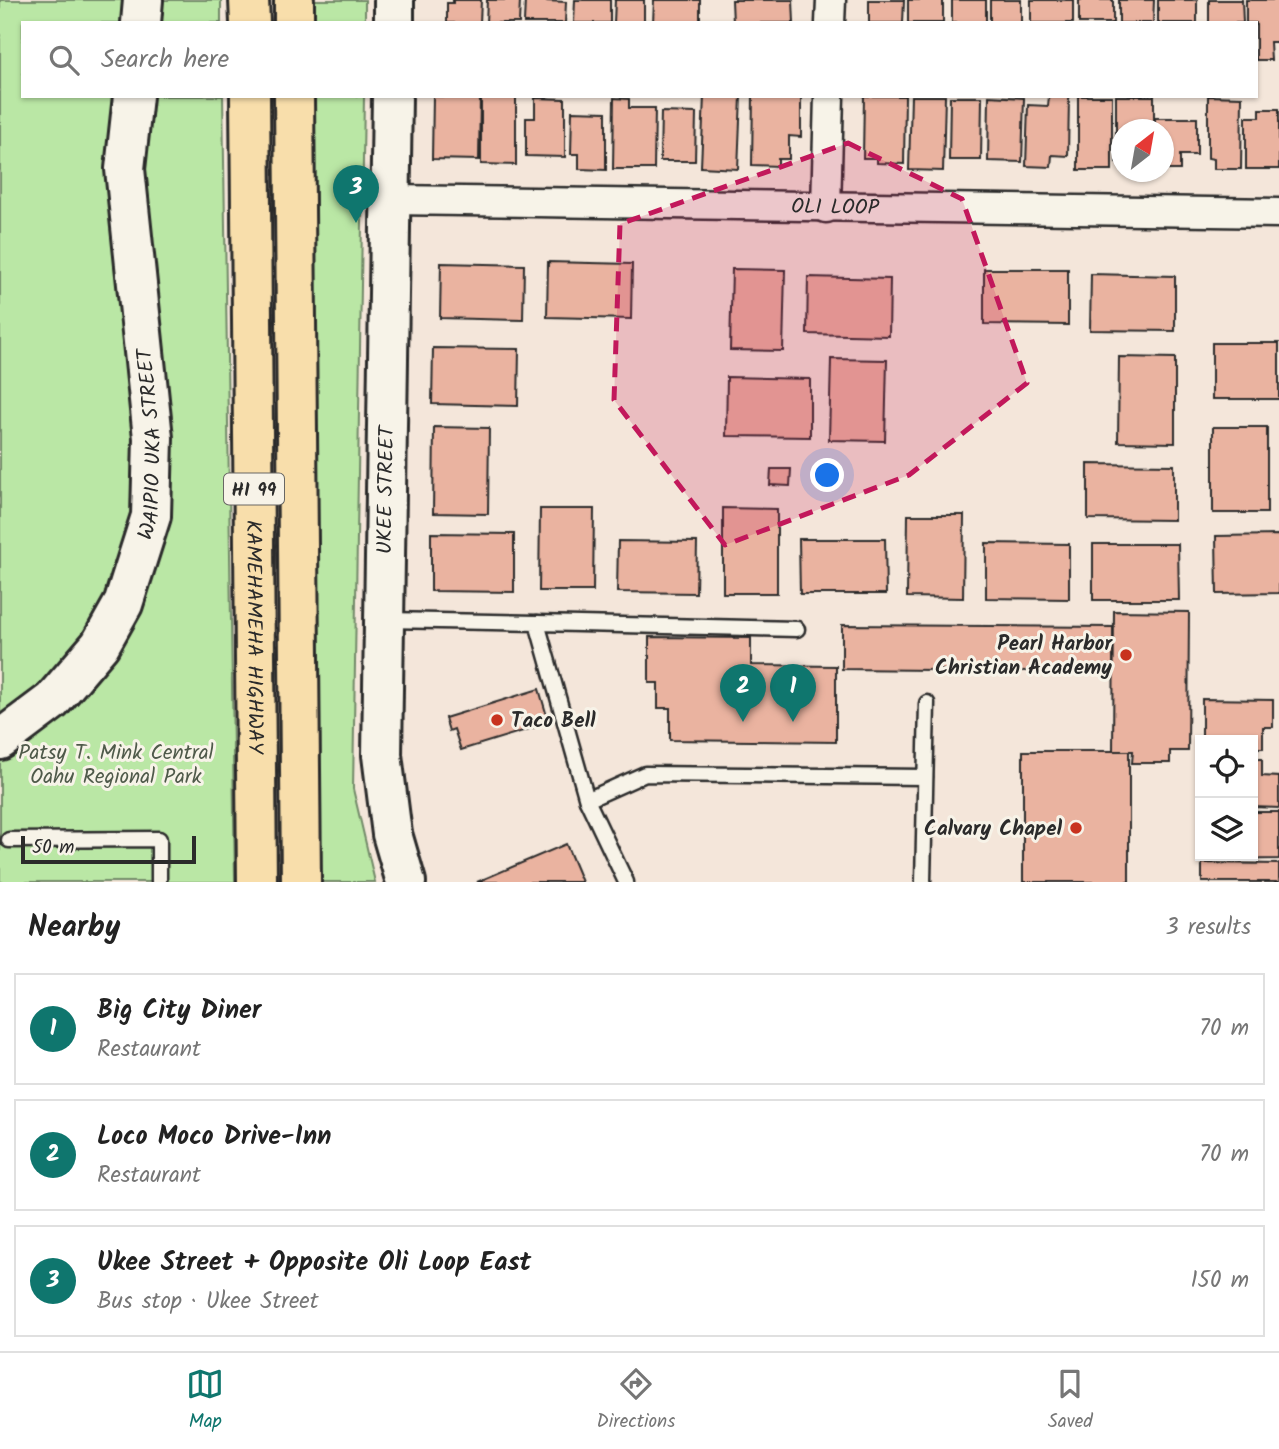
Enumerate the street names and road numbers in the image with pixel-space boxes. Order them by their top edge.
street label: OLI LOOP [791,191,880,225]
street label: WAIPIO UKA STREET [129,345,171,544]
street label: UKEE STREET [369,424,404,555]
road number: HI 99 [224,474,284,504]
street label: KAMEHAMEHA HIGHWAY [236,520,271,755]

